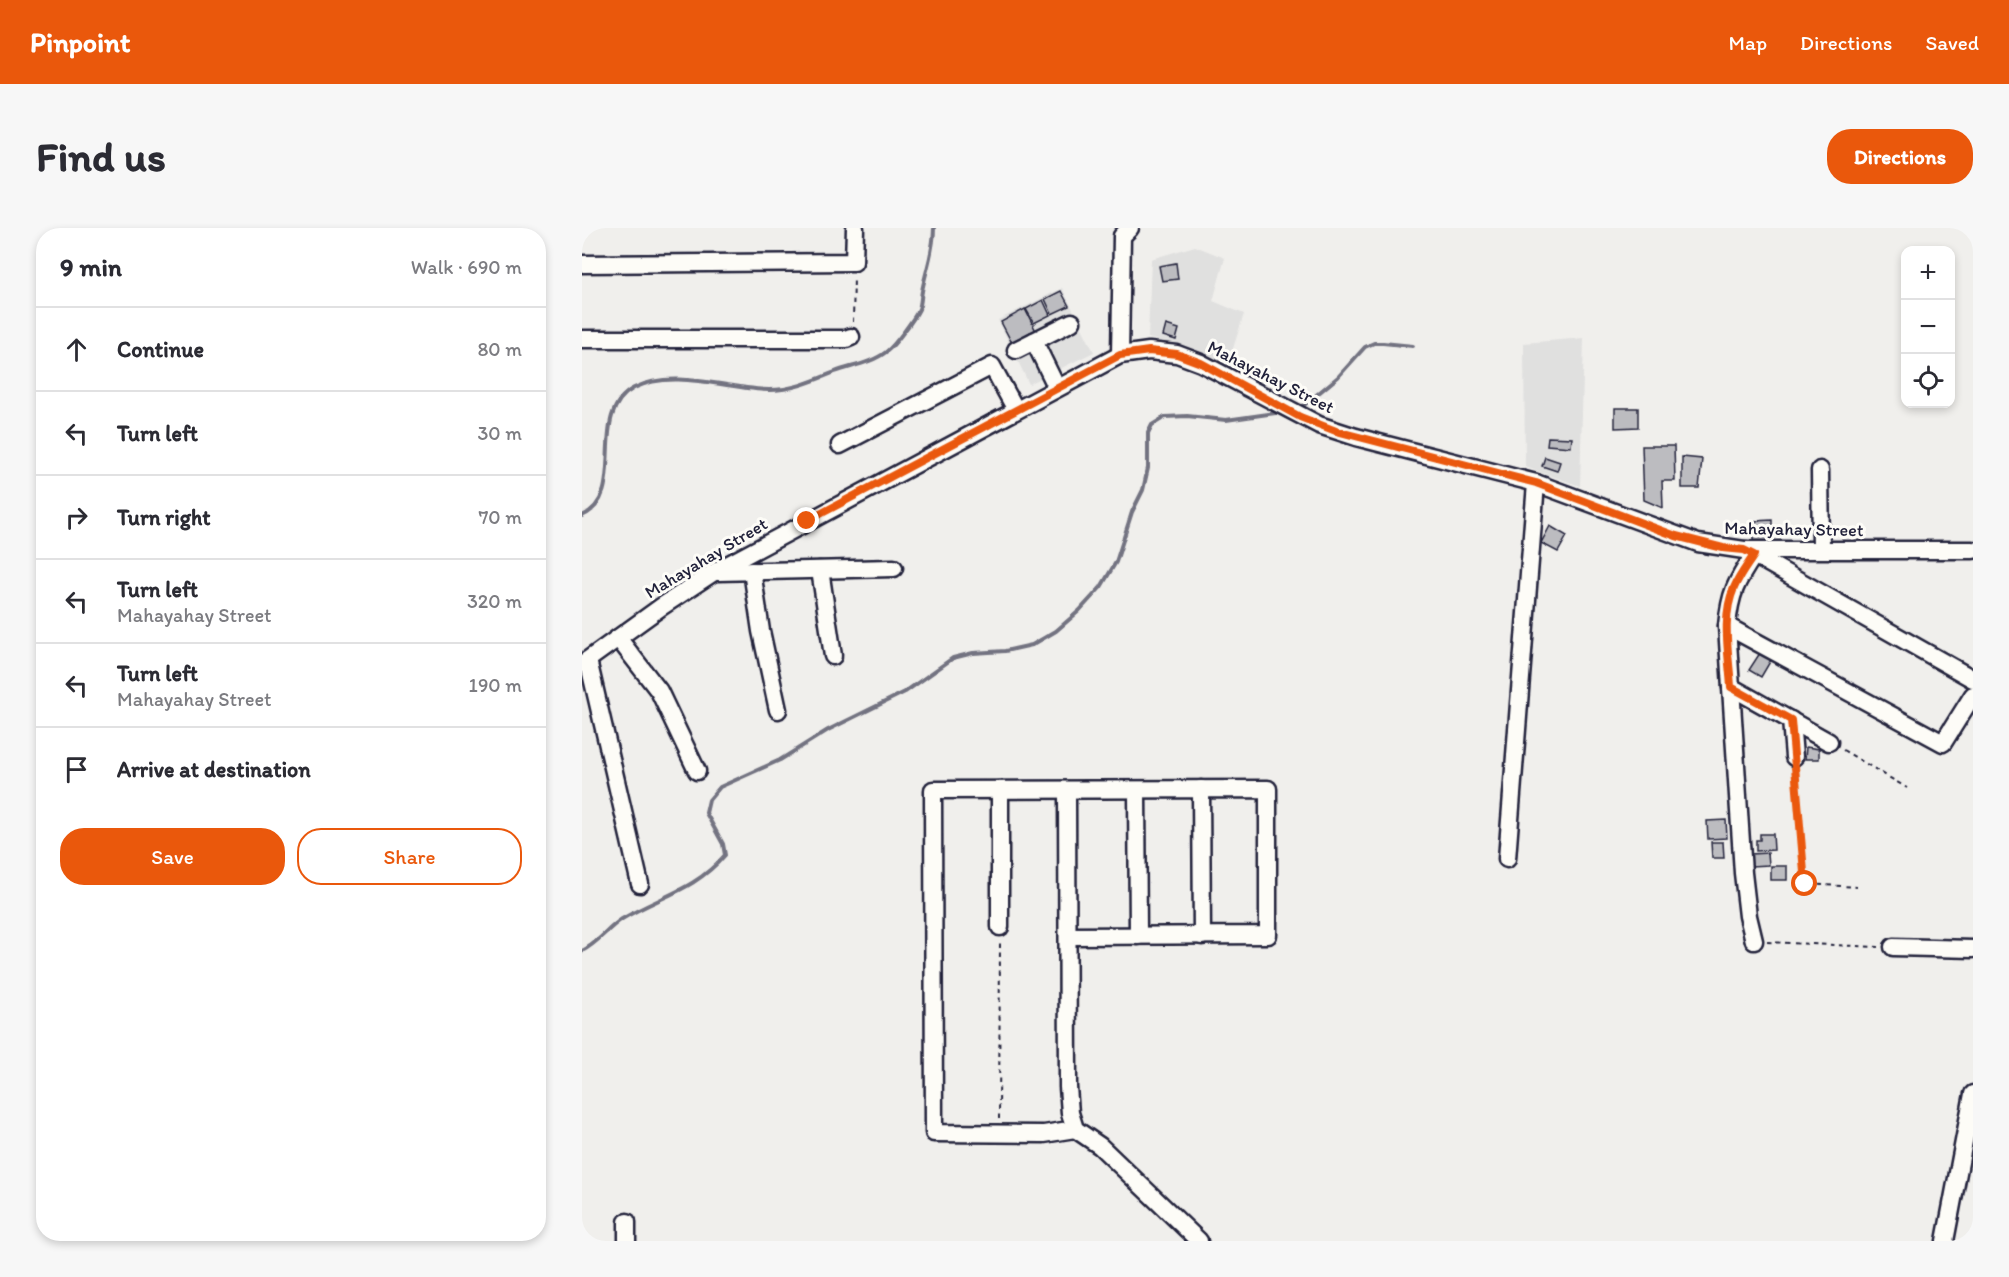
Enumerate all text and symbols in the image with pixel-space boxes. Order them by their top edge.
text: Pinpoint [30,25,131,59]
text: Map [1729,30,1767,55]
text: Directions [1800,30,1892,55]
text: Saved [1925,30,1979,55]
button: Directions [1827,129,1973,184]
text: Find us [36,131,166,182]
map controls [1901,246,1955,408]
button: + [1901,246,1955,300]
text: 9 min [60,251,122,283]
text: Walk · 690 m [411,255,522,279]
button: − [1901,300,1955,354]
icon: ahead [60,333,93,366]
text: Continue [117,336,204,363]
street label: Mahayahay Street [1204,336,1338,418]
text: 80 m [477,337,522,361]
button: locate [1901,354,1955,408]
icon: left [60,417,93,450]
text: Turn left [117,420,198,447]
text: 30 m [477,421,522,445]
icon: right [60,501,93,534]
text: Turn right [117,504,211,531]
text: 70 m [478,505,522,529]
route end [793,507,819,533]
street label: Mahayahay Street [641,513,771,603]
street label: Mahayahay Street [1724,517,1864,541]
text: Turn left [117,576,198,603]
icon: left [60,585,93,618]
text: 320 m [467,589,522,613]
text: Mahayahay Street [117,603,272,627]
text: Turn left [117,660,198,687]
icon: left [60,669,93,702]
text: 190 m [469,673,522,697]
text: Mahayahay Street [117,687,272,711]
icon: arrive [60,753,93,786]
text: Arrive at destination [117,756,311,783]
button: Save [60,828,285,885]
button: Share [297,828,522,885]
route start [1791,870,1817,896]

